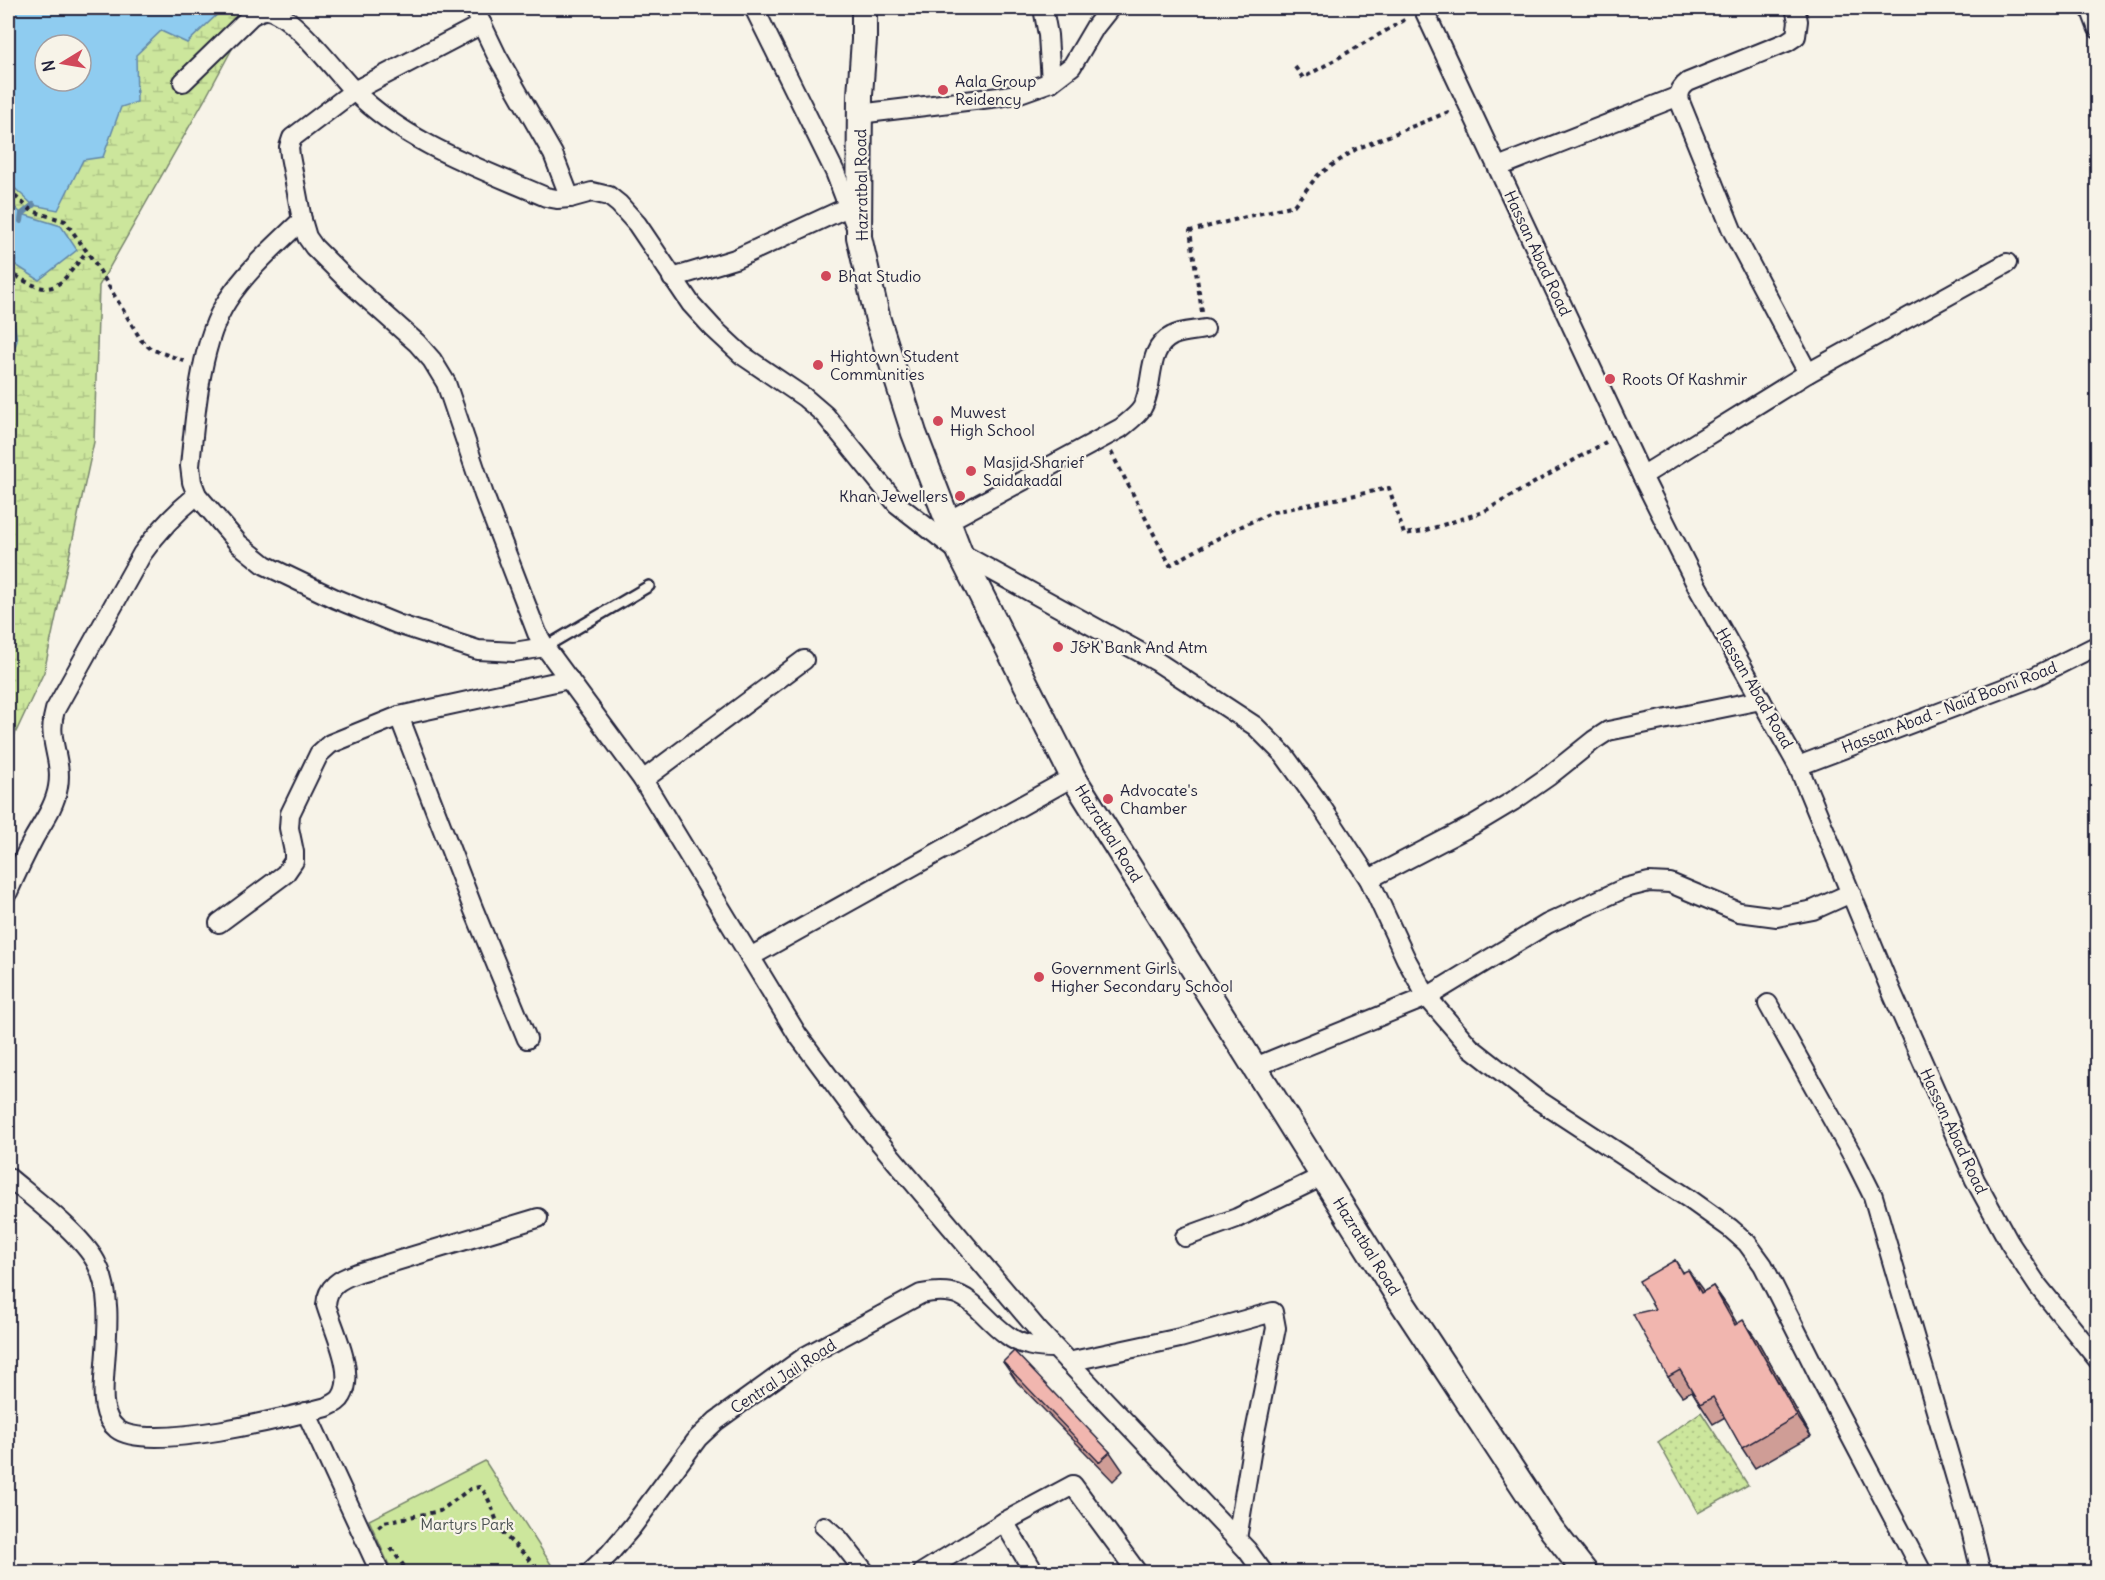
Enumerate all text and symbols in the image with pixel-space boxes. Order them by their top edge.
north arrow [33,33,93,93]
text: N [37,59,59,73]
place label: Aala Group Reidency [955,71,1036,109]
marker: Aala Group Reidency [936,83,950,97]
street label: Hazratbal Road [850,129,872,241]
street label: Hassan Abad Road [1500,187,1576,319]
place label: Bhat Studio [838,266,921,286]
marker: Bhat Studio [819,269,833,283]
place label: Hightown Student Communities [830,346,959,384]
marker: Hightown Student Communities [811,358,825,372]
place label: Roots Of Kashmir [1622,369,1748,389]
marker: Roots Of Kashmir [1603,372,1617,386]
place label: Muwest High School [950,402,1035,440]
marker: Muwest High School [931,414,945,428]
place label: Masjid Sharief Saidakadal [983,452,1085,490]
marker: Masjid Sharief Saidakadal [964,464,978,478]
place label: Khan Jewellers [839,486,948,506]
marker: Khan Jewellers [953,489,967,503]
street label: Hassan Abad Road [1712,624,1798,752]
place label: J&K Bank And Atm [1070,637,1207,657]
marker: J&K Bank And Atm [1051,640,1065,654]
street label: Hassan Abad - Naid Booni Road [1839,657,2059,757]
street label: Hazratbal Road [1071,780,1147,886]
place label: Advocate's Chamber [1120,780,1198,818]
marker: Advocate's Chamber [1101,792,1115,806]
place label: Government Girls Higher Secondary School [1051,958,1233,996]
marker: Government Girls Higher Secondary School [1032,970,1046,984]
street label: Hassan Abad Road [1916,1065,1992,1197]
street label: Hazratbal Road [1329,1193,1405,1299]
street label: Central Jail Road [726,1334,840,1418]
park label: Martyrs Park [420,1514,514,1534]

